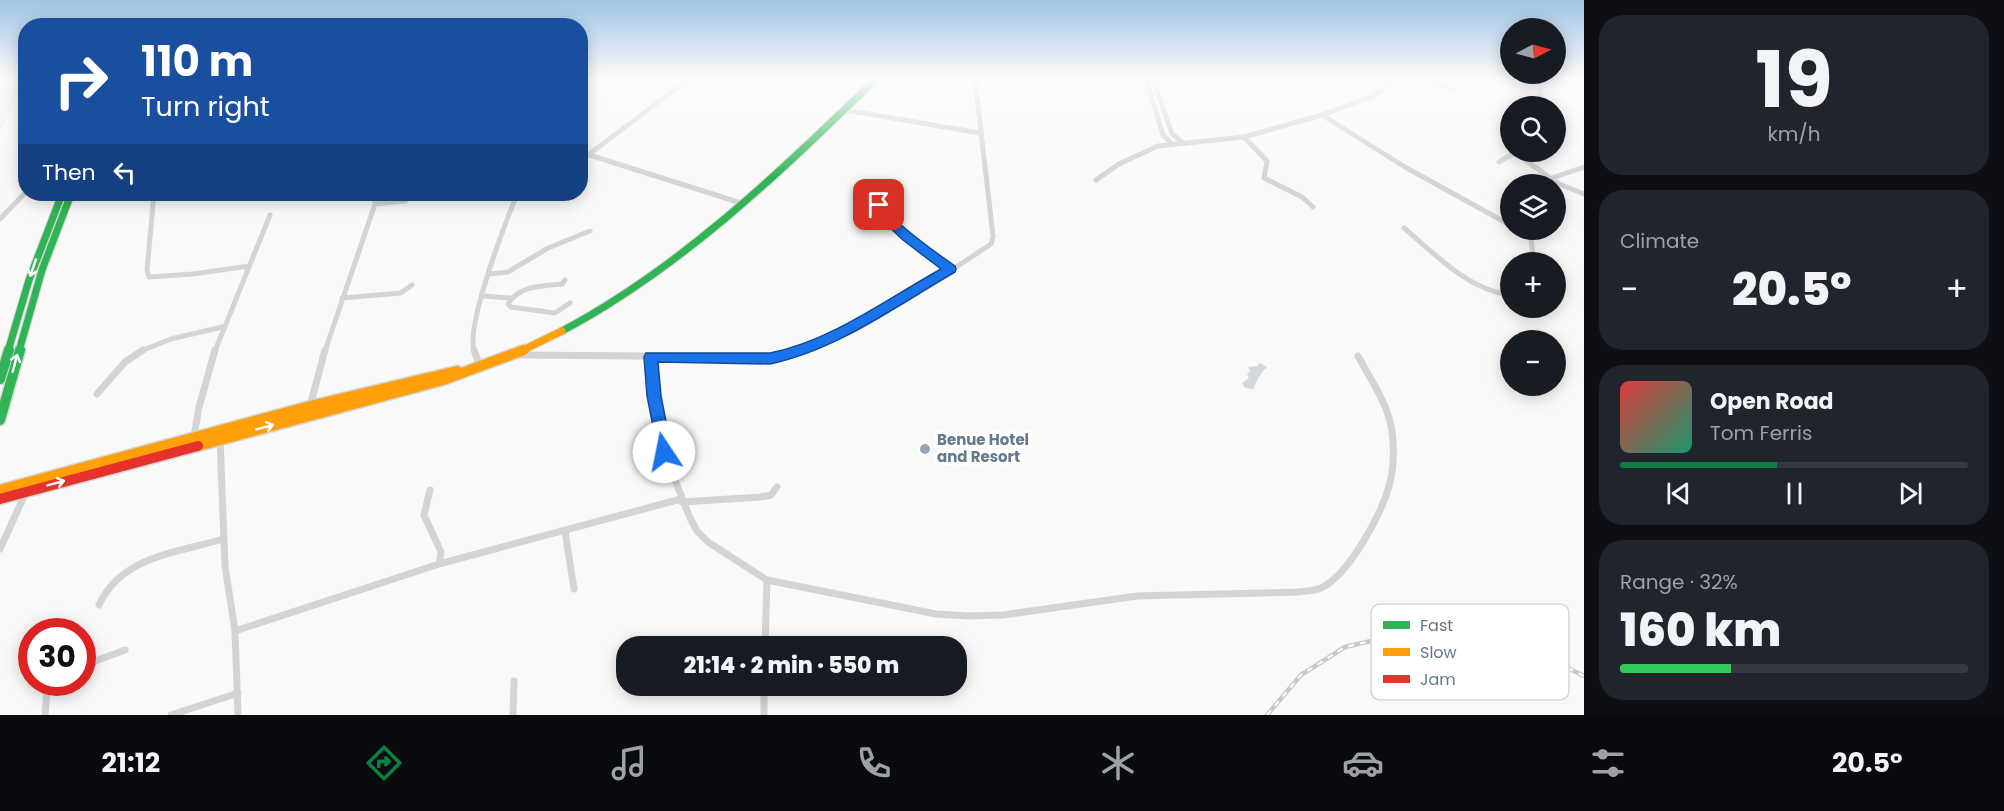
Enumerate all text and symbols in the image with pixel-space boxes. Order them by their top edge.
north arrow [1500,18,1566,84]
map controls [1500,18,1566,396]
text: 19 [1755,25,1833,134]
text: 110 m [141,32,253,91]
icon: right [42,42,120,120]
text: Turn right [141,88,270,125]
button: search [1500,96,1566,162]
text: km/h [1767,120,1821,148]
icon: left [108,156,141,189]
text: Then [42,157,96,188]
button: layers [1500,174,1566,240]
pin [853,179,904,230]
icon: arrive [862,188,895,221]
text: Climate [1620,227,1699,255]
button: + [1500,252,1566,318]
one-way arrow [27,258,38,277]
text: 20.5° [1732,258,1852,321]
text: − [1620,266,1638,313]
text: + [1945,266,1968,313]
button: − [1500,330,1566,396]
one-way arrow [10,354,22,373]
text: Open Road [1710,386,1834,417]
text: Tom Ferris [1710,419,1812,447]
one-way arrow [255,420,274,432]
position arrow [632,420,696,484]
place label: Benue Hotel and Resort [937,429,1029,467]
marker: Benue Hotel and Resort [918,442,932,456]
one-way arrow [47,477,66,489]
icon: previous [1662,477,1695,510]
icon: pause [1778,477,1811,510]
icon: next [1894,477,1927,510]
text: Range · 32% [1620,568,1738,596]
text: 160 km [1620,599,1781,662]
legend [1371,604,1569,700]
text: Fast [1420,614,1453,637]
speed limit sign: 30 [18,618,96,696]
text: Slow [1420,641,1457,664]
text: 21:14 · 2 min · 550 m [684,650,899,681]
text: Jam [1420,668,1456,691]
icon: directions [363,742,405,784]
icon: music [608,742,650,784]
icon: phone [853,742,895,784]
icon: climate [1097,742,1139,784]
icon: car [1342,742,1384,784]
icon: filters [1587,742,1629,784]
text: 21:12 [101,744,160,781]
text: 20.5° [1832,744,1903,781]

